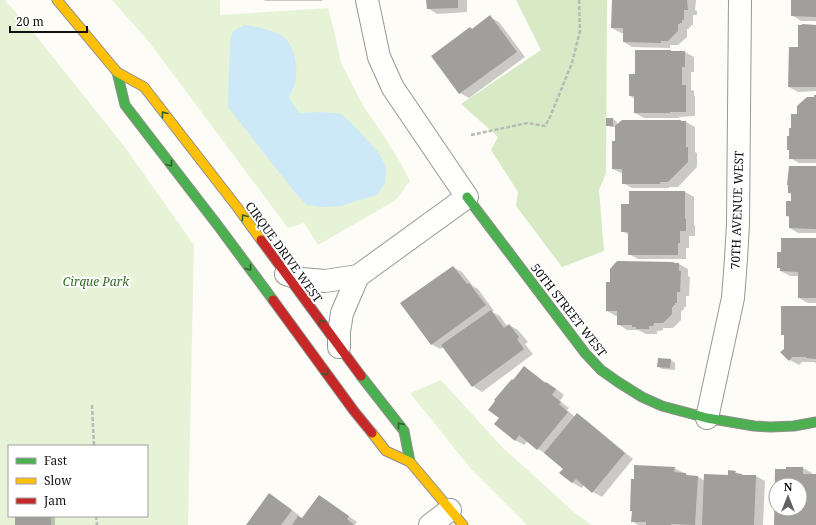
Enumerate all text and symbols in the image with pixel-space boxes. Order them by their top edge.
scale bar [10,8,87,34]
text: 20 m [16,13,44,30]
one-way arrow [162,112,169,119]
street label: 70TH AVENUE WEST [726,150,748,270]
one-way arrow [166,160,173,167]
street label: CIRQUE DRIVE WEST [242,198,327,306]
one-way arrow [241,214,249,221]
street label: 50TH STREET WEST [527,260,611,361]
one-way arrow [244,263,251,270]
park label: Cirque Park [63,273,130,290]
one-way arrow [319,319,326,326]
one-way arrow [321,368,328,375]
one-way arrow [397,423,404,430]
legend [8,445,148,517]
text: Fast [44,452,67,469]
text: Slow [44,472,72,489]
north arrow [768,477,808,517]
text: N [784,479,793,494]
text: Jam [43,492,66,509]

